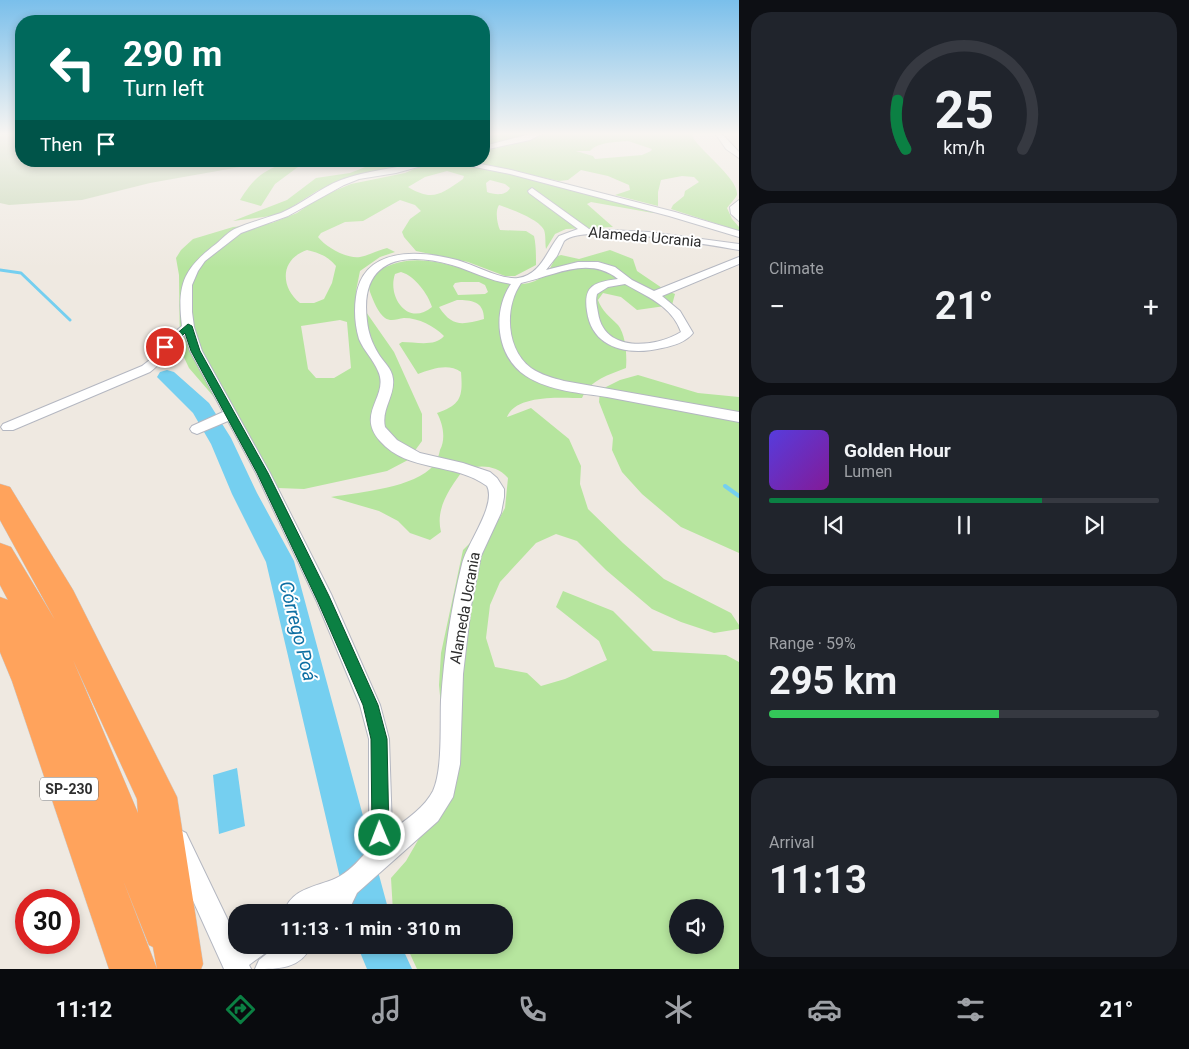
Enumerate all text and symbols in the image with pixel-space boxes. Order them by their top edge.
text: 290 m [123,34,222,75]
icon: left [40,35,105,100]
text: Turn left [123,76,204,101]
text: 25 [934,80,994,141]
icon: arrive [92,130,120,158]
text: Then [40,133,82,156]
text: km/h [943,137,985,158]
street label: Alameda Ucrania [588,223,702,251]
text: Climate [769,259,824,278]
text: 21° [935,284,993,328]
text: − [769,290,785,323]
text: + [1143,290,1159,323]
pin [144,326,186,368]
icon: arrive [151,333,179,361]
text: Golden Hour [844,439,951,462]
text: Lumen [844,462,892,481]
icon: previous [820,511,848,539]
icon: pause [950,511,978,539]
icon: next [1080,511,1108,539]
street label: Alameda Ucrania [446,550,484,666]
water label: Córrego Poá [274,579,322,683]
text: Range · 59% [769,634,856,653]
text: 295 km [769,659,897,703]
road number: SP-230 [40,778,98,801]
position arrow [353,808,405,860]
text: Arrival [769,833,814,852]
text: 11:13 [769,858,867,902]
speed limit sign: 30 [15,889,80,954]
map controls [669,899,724,954]
button: sound [669,899,724,954]
text: 11:13 · 1 min · 310 m [280,917,461,940]
icon: directions [223,992,258,1027]
icon: music [369,992,404,1027]
icon: phone [515,992,550,1027]
icon: climate [661,992,696,1027]
icon: car [807,992,842,1027]
icon: filters [953,992,988,1027]
text: 11:12 [56,997,112,1022]
text: 21° [1100,997,1133,1022]

